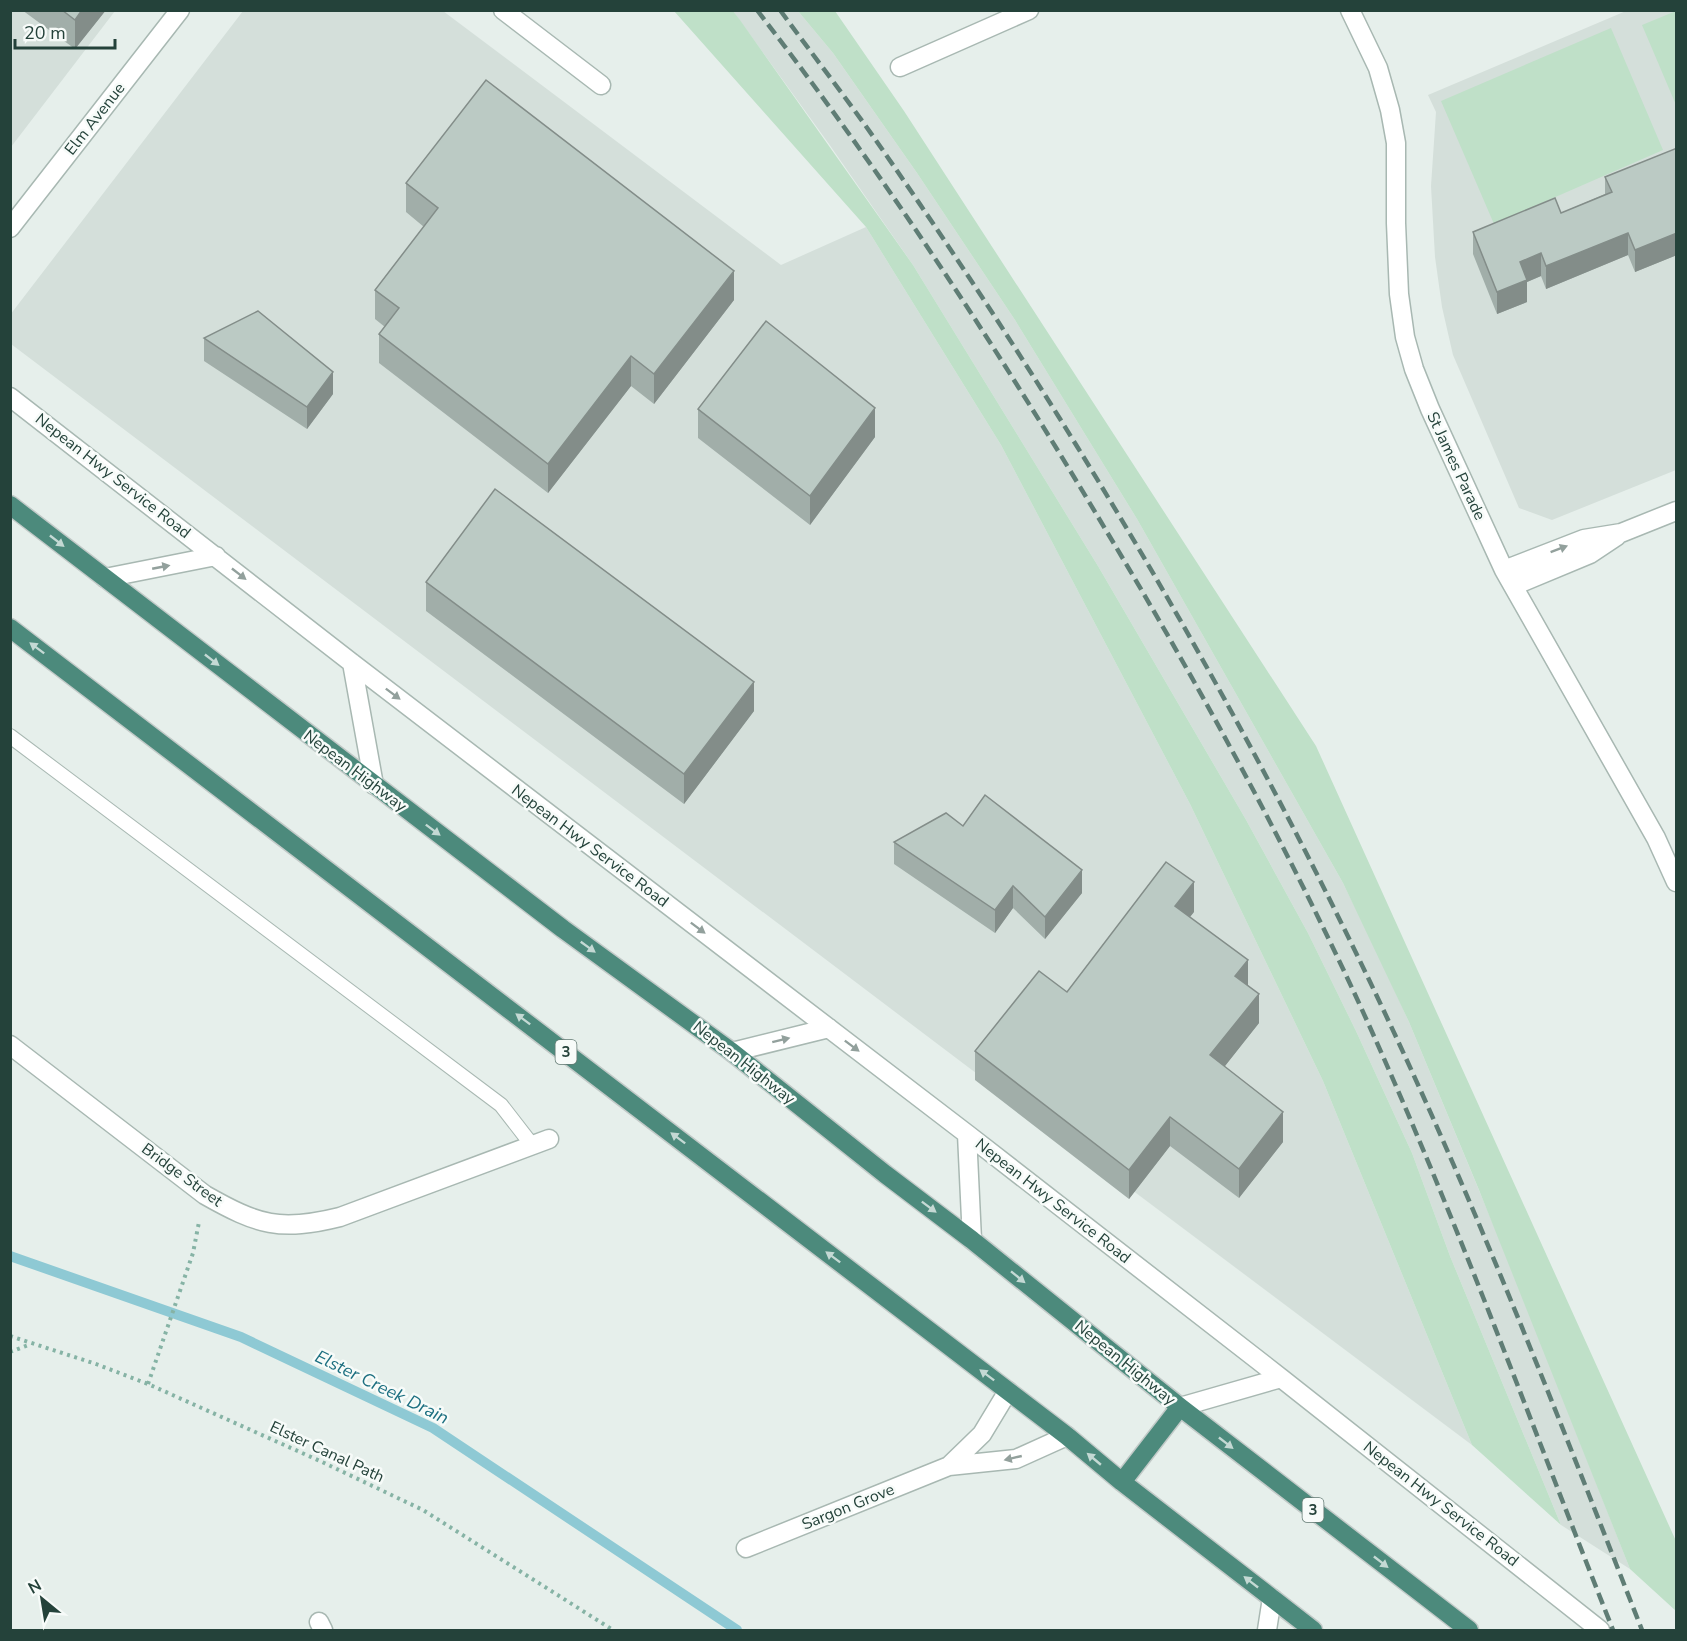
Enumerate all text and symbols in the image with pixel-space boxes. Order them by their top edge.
scale bar [15,12,116,50]
text: 20 m [24,21,66,45]
street label: Elm Avenue [60,78,130,160]
street label: Nepean Hwy Service Road [31,408,195,544]
street label: St James Parade [1421,408,1491,524]
one-way arrow [49,535,65,548]
one-way arrow [1550,544,1568,554]
one-way arrow [151,562,170,571]
one-way arrow [231,568,247,581]
one-way arrow [30,642,45,654]
one-way arrow [203,654,219,666]
one-way arrow [385,688,400,700]
street label: Nepean Highway [299,725,412,818]
street label: Nepean Hwy Service Road [507,780,673,912]
one-way arrow [425,823,440,835]
one-way arrow [690,921,705,933]
one-way arrow [581,941,596,953]
one-way arrow [515,1013,531,1026]
street label: Nepean Highway [688,1016,800,1110]
one-way arrow [771,1035,790,1045]
road number: 3 [556,1040,576,1064]
one-way arrow [845,1040,860,1052]
one-way arrow [670,1132,686,1144]
street label: Nepean Hwy Service Road [971,1133,1135,1269]
street label: Bridge Street [137,1138,227,1212]
one-way arrow [921,1201,936,1213]
one-way arrow [825,1251,840,1263]
one-way arrow [1010,1270,1026,1283]
street label: Nepean Highway [1070,1315,1181,1411]
water label: Elster Creek Drain [311,1344,453,1430]
one-way arrow [980,1370,995,1382]
street label: Elster Canal Path [266,1416,388,1488]
street label: Nepean Hwy Service Road [1359,1436,1523,1572]
one-way arrow [1218,1437,1234,1449]
one-way arrow [1086,1453,1102,1466]
one-way arrow [1004,1454,1022,1464]
street label: Sargon Grove [798,1478,898,1536]
road number: 3 [1302,1498,1324,1522]
one-way arrow [1373,1556,1388,1568]
north arrow [12,1569,72,1629]
text: N [24,1574,46,1599]
one-way arrow [1243,1576,1258,1588]

